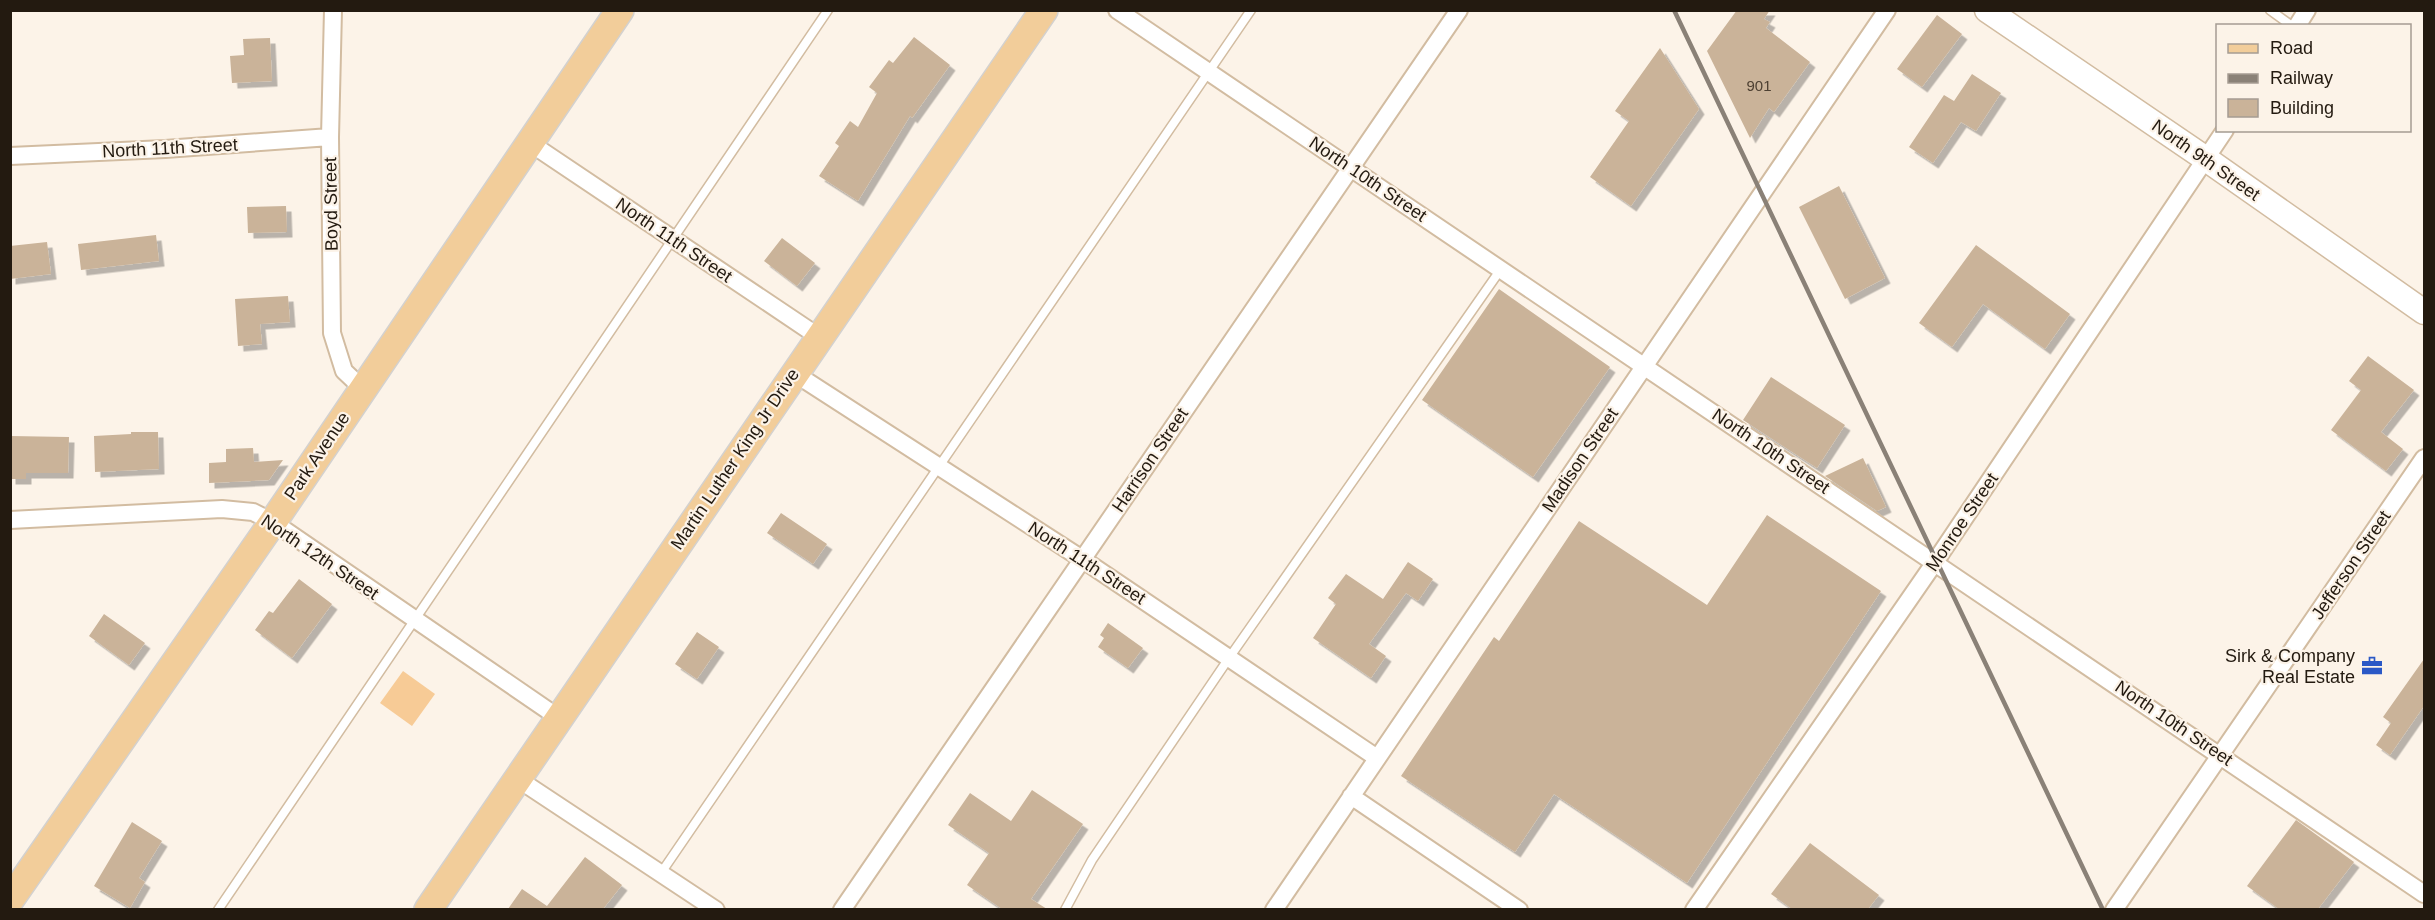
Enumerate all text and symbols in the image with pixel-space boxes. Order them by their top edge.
legend [2216,24,2411,132]
text: Road [2270,38,2313,58]
text: Railway [2270,68,2333,88]
house number: 901 [1746,77,1772,94]
text: Building [2270,98,2334,118]
street label: North 9th Street [2148,115,2264,205]
street label: North 10th Street [1306,132,1430,226]
street label: North 11th Street [102,134,238,162]
street label: Boyd Street [320,157,342,251]
street label: North 11th Street [612,194,736,286]
street label: Martin Luther King Jr Drive [667,365,803,553]
street label: Harrison Street [1108,404,1192,516]
street label: Madison Street [1538,404,1622,516]
street label: North 10th Street [1709,404,1833,498]
street label: Park Avenue [280,408,354,504]
street label: Monroe Street [1922,469,2002,575]
street label: Jefferson Street [2307,507,2395,623]
street label: North 12th Street [258,510,382,604]
street label: North 11th Street [1025,518,1149,608]
place label: Sirk & Company Real Estate [2225,646,2355,687]
office icon: Sirk & Company Real Estate [2360,654,2384,678]
street label: North 10th Street [2112,676,2236,770]

